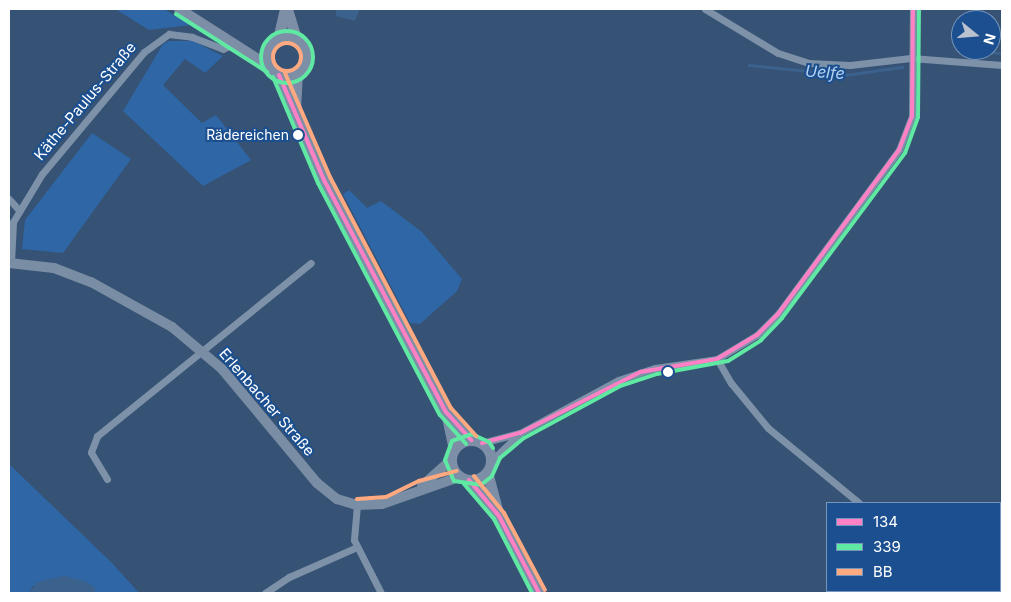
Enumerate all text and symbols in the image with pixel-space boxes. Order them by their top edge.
north arrow [951,10,1001,60]
text: N [980,32,1000,47]
street label: Käthe-Paulus-Straße [30,38,140,164]
water label: Uelfe [805,61,845,83]
place label: Rädereichen [206,127,289,143]
marker: Rädereichen [293,130,303,140]
street label: Erlenbacher Straße [215,345,319,459]
unlabelled marker [663,367,673,377]
legend [826,502,1001,592]
text: 134 [873,512,898,531]
text: 339 [873,537,901,556]
text: BB [873,562,893,581]

